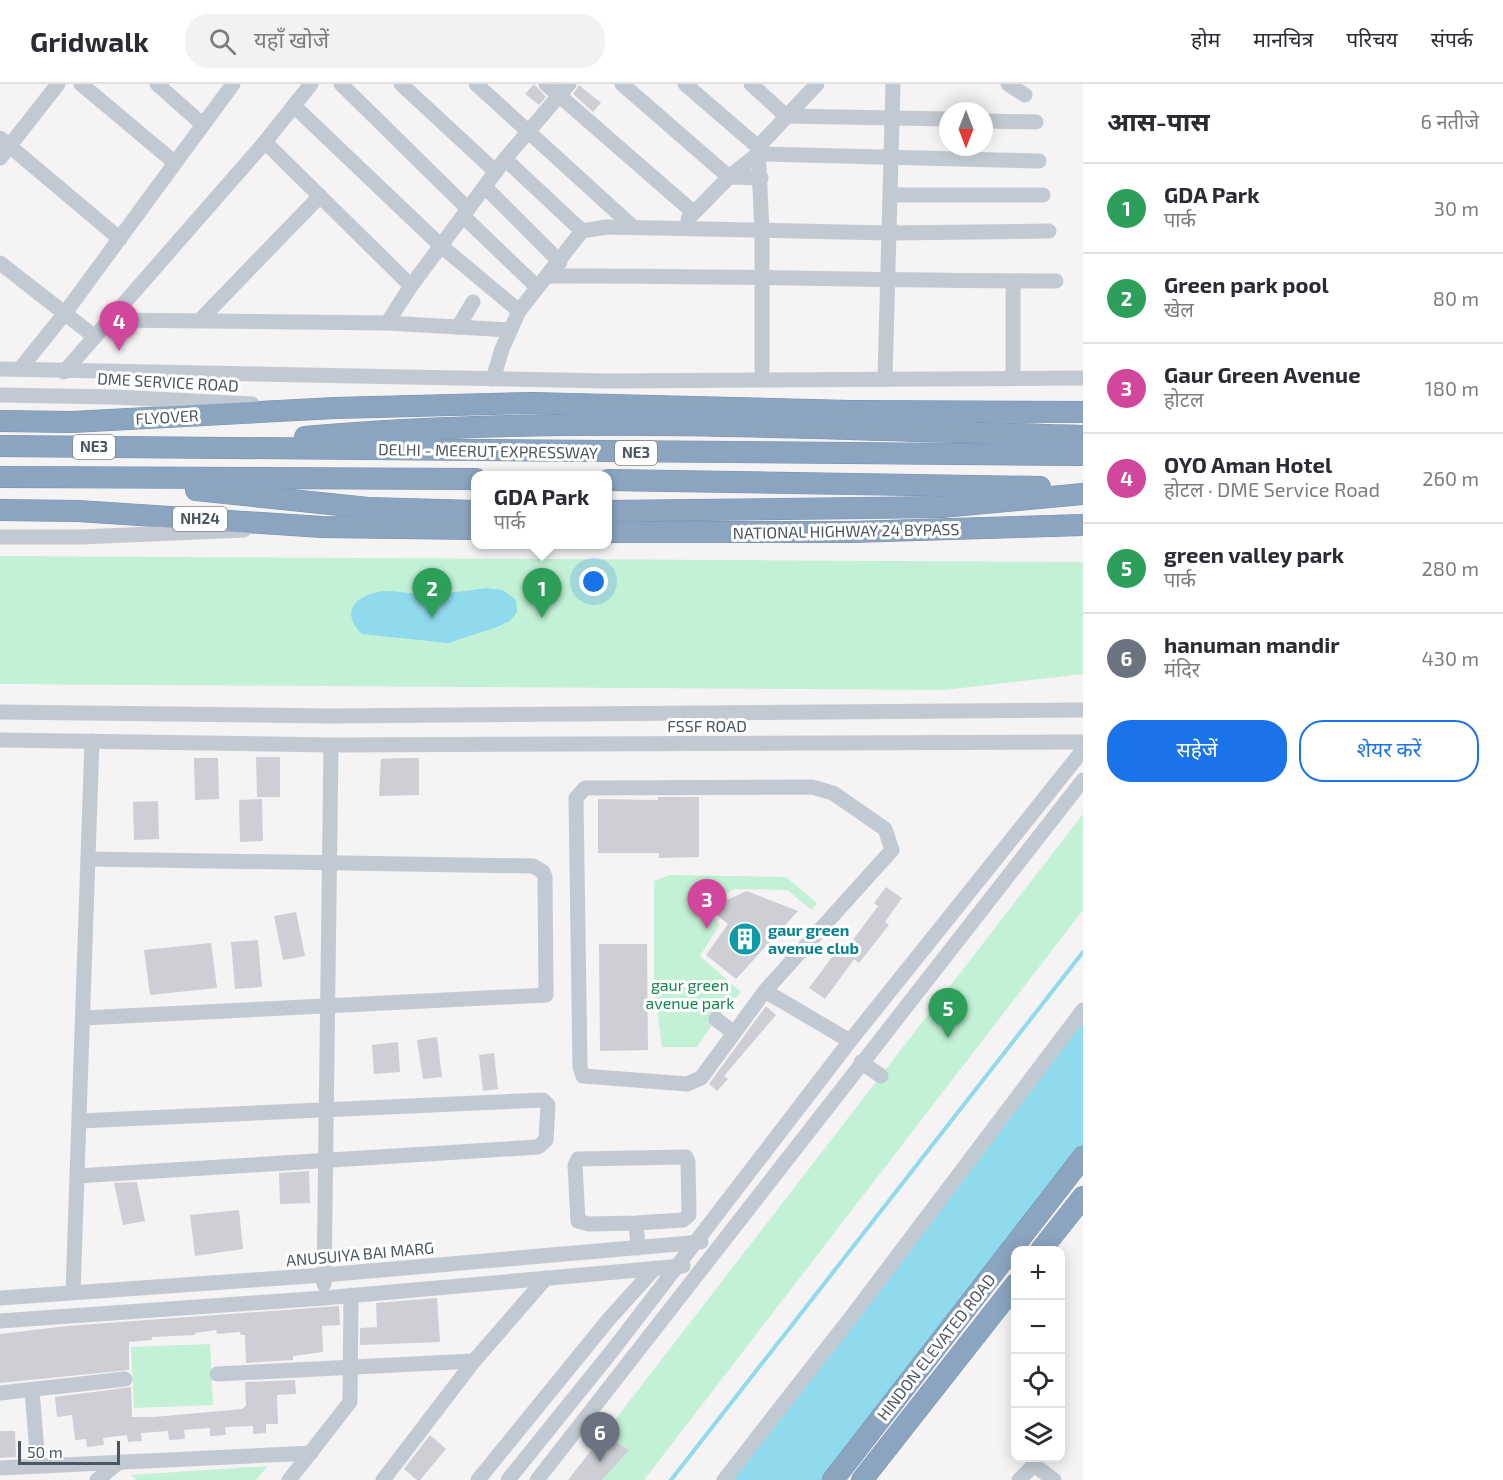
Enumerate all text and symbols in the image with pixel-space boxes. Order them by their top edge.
search box [185,14,605,68]
text: Gridwalk [30,24,149,58]
icon: search [206,25,239,58]
text: यहाँ खोजें [254,26,329,52]
text: होम [1191,26,1220,51]
text: मानचित्र [1253,26,1313,51]
text: परिचय [1346,26,1398,51]
text: संपर्क [1431,26,1473,51]
north arrow [939,102,993,156]
text: आस-पास [1107,105,1210,136]
text: 6 नतीजे [1421,109,1479,133]
text: GDA Park [1164,181,1259,207]
text: 1 [1122,196,1131,220]
text: 30 m [1434,196,1479,220]
text: पार्क [1164,207,1196,231]
text: Green park pool [1164,271,1329,297]
text: 2 [1121,286,1132,310]
text: 80 m [1433,286,1479,310]
text: खेल [1164,297,1194,321]
pin: 4 [100,302,138,351]
text: Gaur Green Avenue [1164,361,1361,387]
street label: DME SERVICE ROAD [97,368,239,395]
text: 3 [1121,376,1132,400]
text: 180 m [1425,376,1479,400]
text: होटल [1164,387,1203,411]
street label: FLYOVER [135,405,199,428]
road number: NE3 [73,435,115,459]
street label: DELHI - MEERUT EXPRESSWAY [378,439,598,462]
road number: NE3 [615,441,657,465]
text: OYO Aman Hotel [1164,451,1332,477]
text: 4 [1120,466,1133,490]
text: 260 m [1422,466,1479,490]
popup [471,471,612,549]
text: होटल · DME Service Road [1164,477,1380,501]
text: GDA Park [494,483,589,509]
road number: NH24 [173,507,227,531]
text: पार्क [494,509,526,533]
street label: NATIONAL HIGHWAY 24 BYPASS [732,519,960,542]
text: green valley park [1164,541,1344,567]
text: 5 [1121,556,1132,580]
text: 280 m [1422,556,1479,580]
your location [579,567,608,596]
text: पार्क [1164,567,1196,591]
pin: 2 [412,568,452,618]
pin: 1 [522,568,562,618]
text: hanuman mandir [1164,631,1340,657]
text: 6 [1121,646,1132,670]
text: 430 m [1422,646,1479,670]
text: मंदिर [1164,657,1200,681]
street label: FSSF ROAD [667,716,747,735]
button: सहेजें [1107,720,1287,782]
button: शेयर करें [1299,720,1479,782]
pin: 3 [688,880,726,929]
place label: gaur green avenue club [768,920,859,957]
building icon: gaur green avenue club [727,921,763,957]
park label: gaur green avenue park [646,975,734,1012]
pin: 5 [928,988,968,1038]
street label: ANUSUIYA BAI MARG [285,1238,435,1269]
map controls [1011,1246,1065,1462]
button: + [1011,1246,1065,1300]
street label: HINDON ELEVATED ROAD [873,1270,999,1424]
button: − [1011,1300,1065,1354]
button: locate [1011,1354,1065,1408]
button: layers [1011,1408,1065,1462]
pin: 6 [580,1412,620,1462]
scale bar [18,1438,120,1466]
text: 50 m [27,1442,63,1461]

